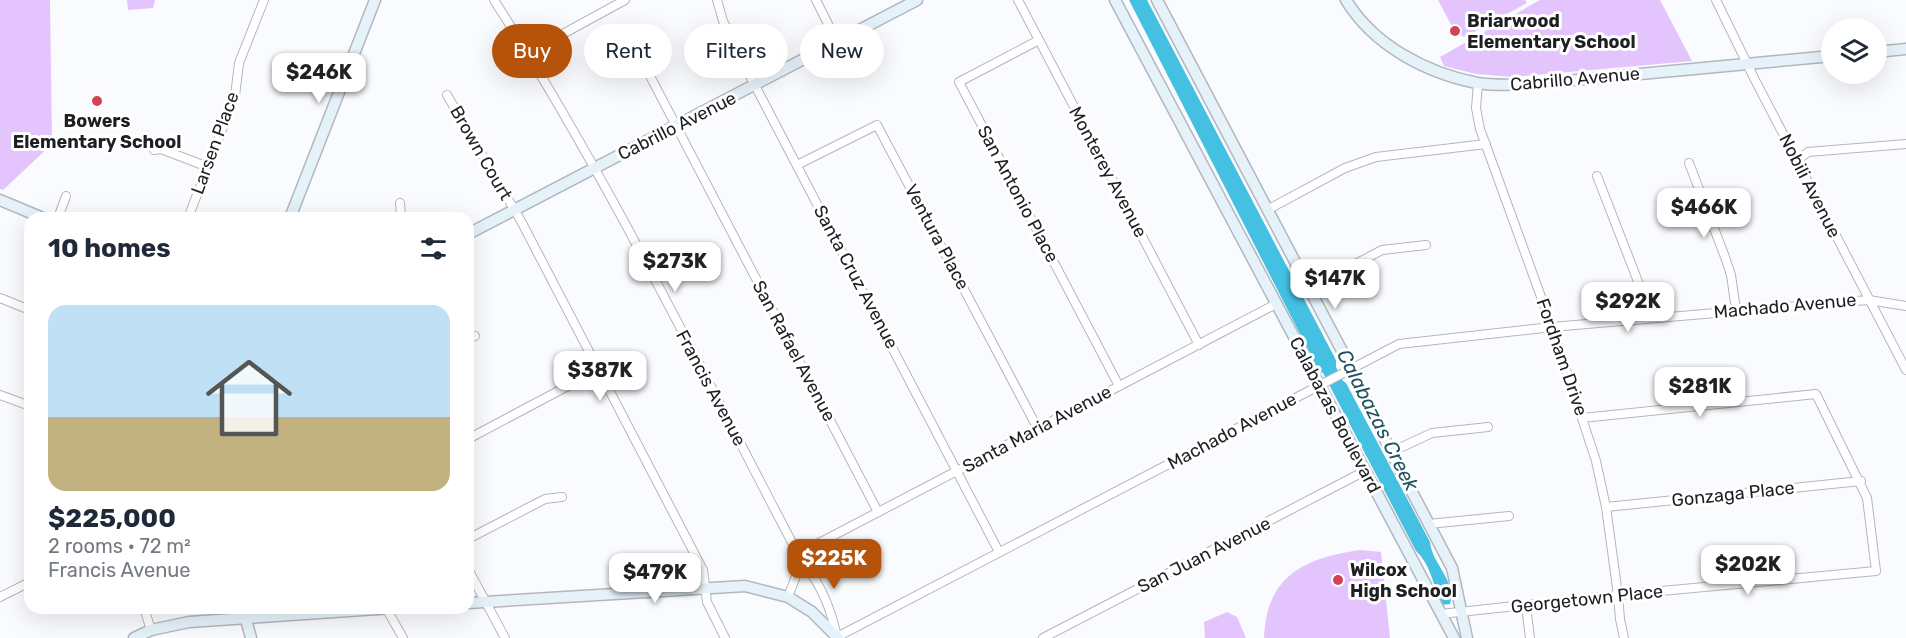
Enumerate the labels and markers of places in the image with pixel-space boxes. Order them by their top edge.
place label: Briarwood Elementary School [1467,10,1636,53]
marker: Briarwood Elementary School [1448,24,1462,38]
pin: $246K [277,53,361,104]
marker: Bowers Elementary School [90,94,104,108]
place label: Bowers Elementary School [13,110,181,153]
pin: $466K [1662,188,1746,239]
pin: $273K [633,242,717,293]
pin: $147K [1293,259,1377,310]
pin: $292K [1586,282,1670,333]
pin: $387K [558,351,642,402]
pin: $281K [1658,367,1742,418]
pin: $225K [792,539,876,590]
pin: $202K [1706,545,1790,596]
pin: $479K [613,553,697,604]
place label: Wilcox High School [1350,559,1457,602]
marker: Wilcox High School [1331,573,1345,587]

